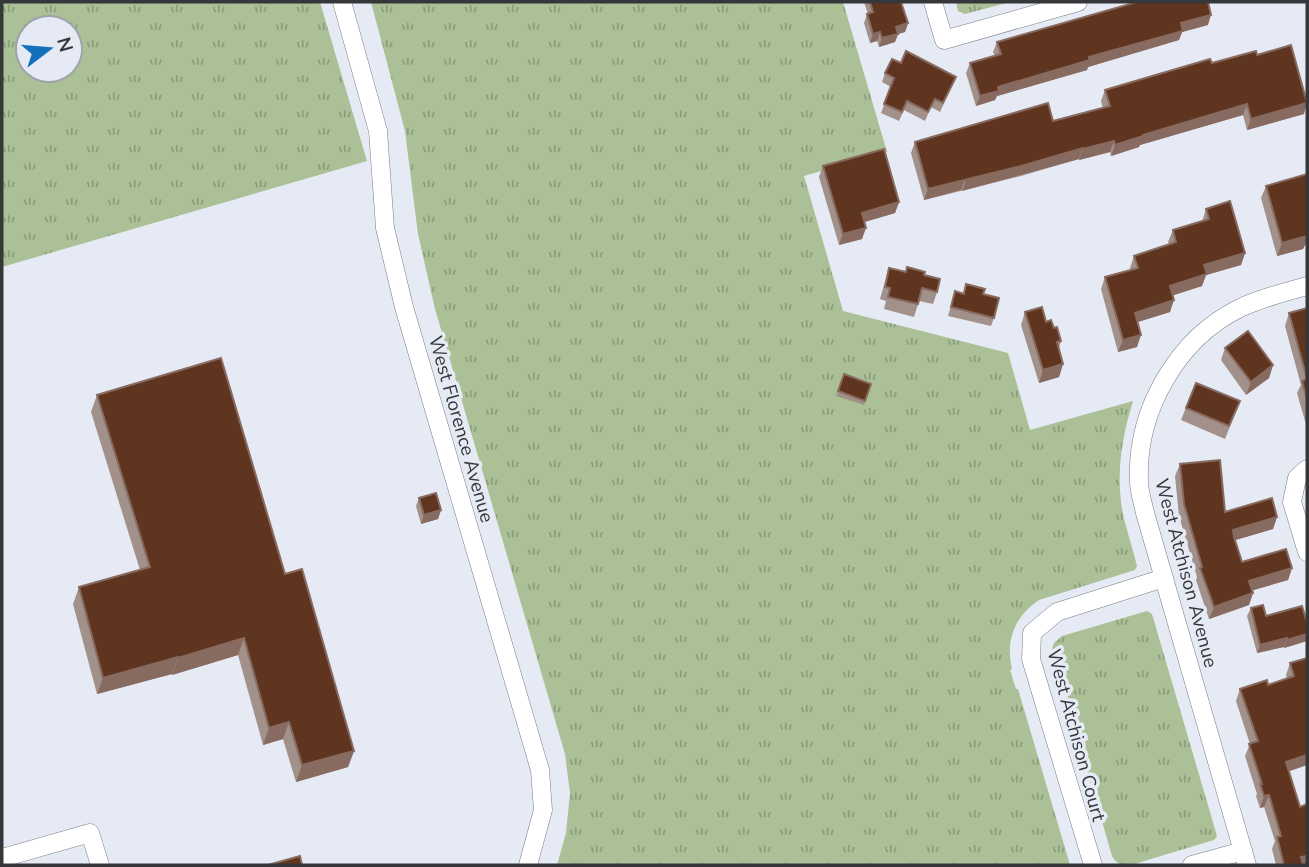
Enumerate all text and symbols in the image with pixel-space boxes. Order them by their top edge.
north arrow [14,14,84,84]
text: N [50,34,79,55]
street label: West Florence Avenue [422,333,500,526]
street label: West Atchison Avenue [1148,476,1224,671]
street label: West Atchison Court [1041,646,1112,825]

